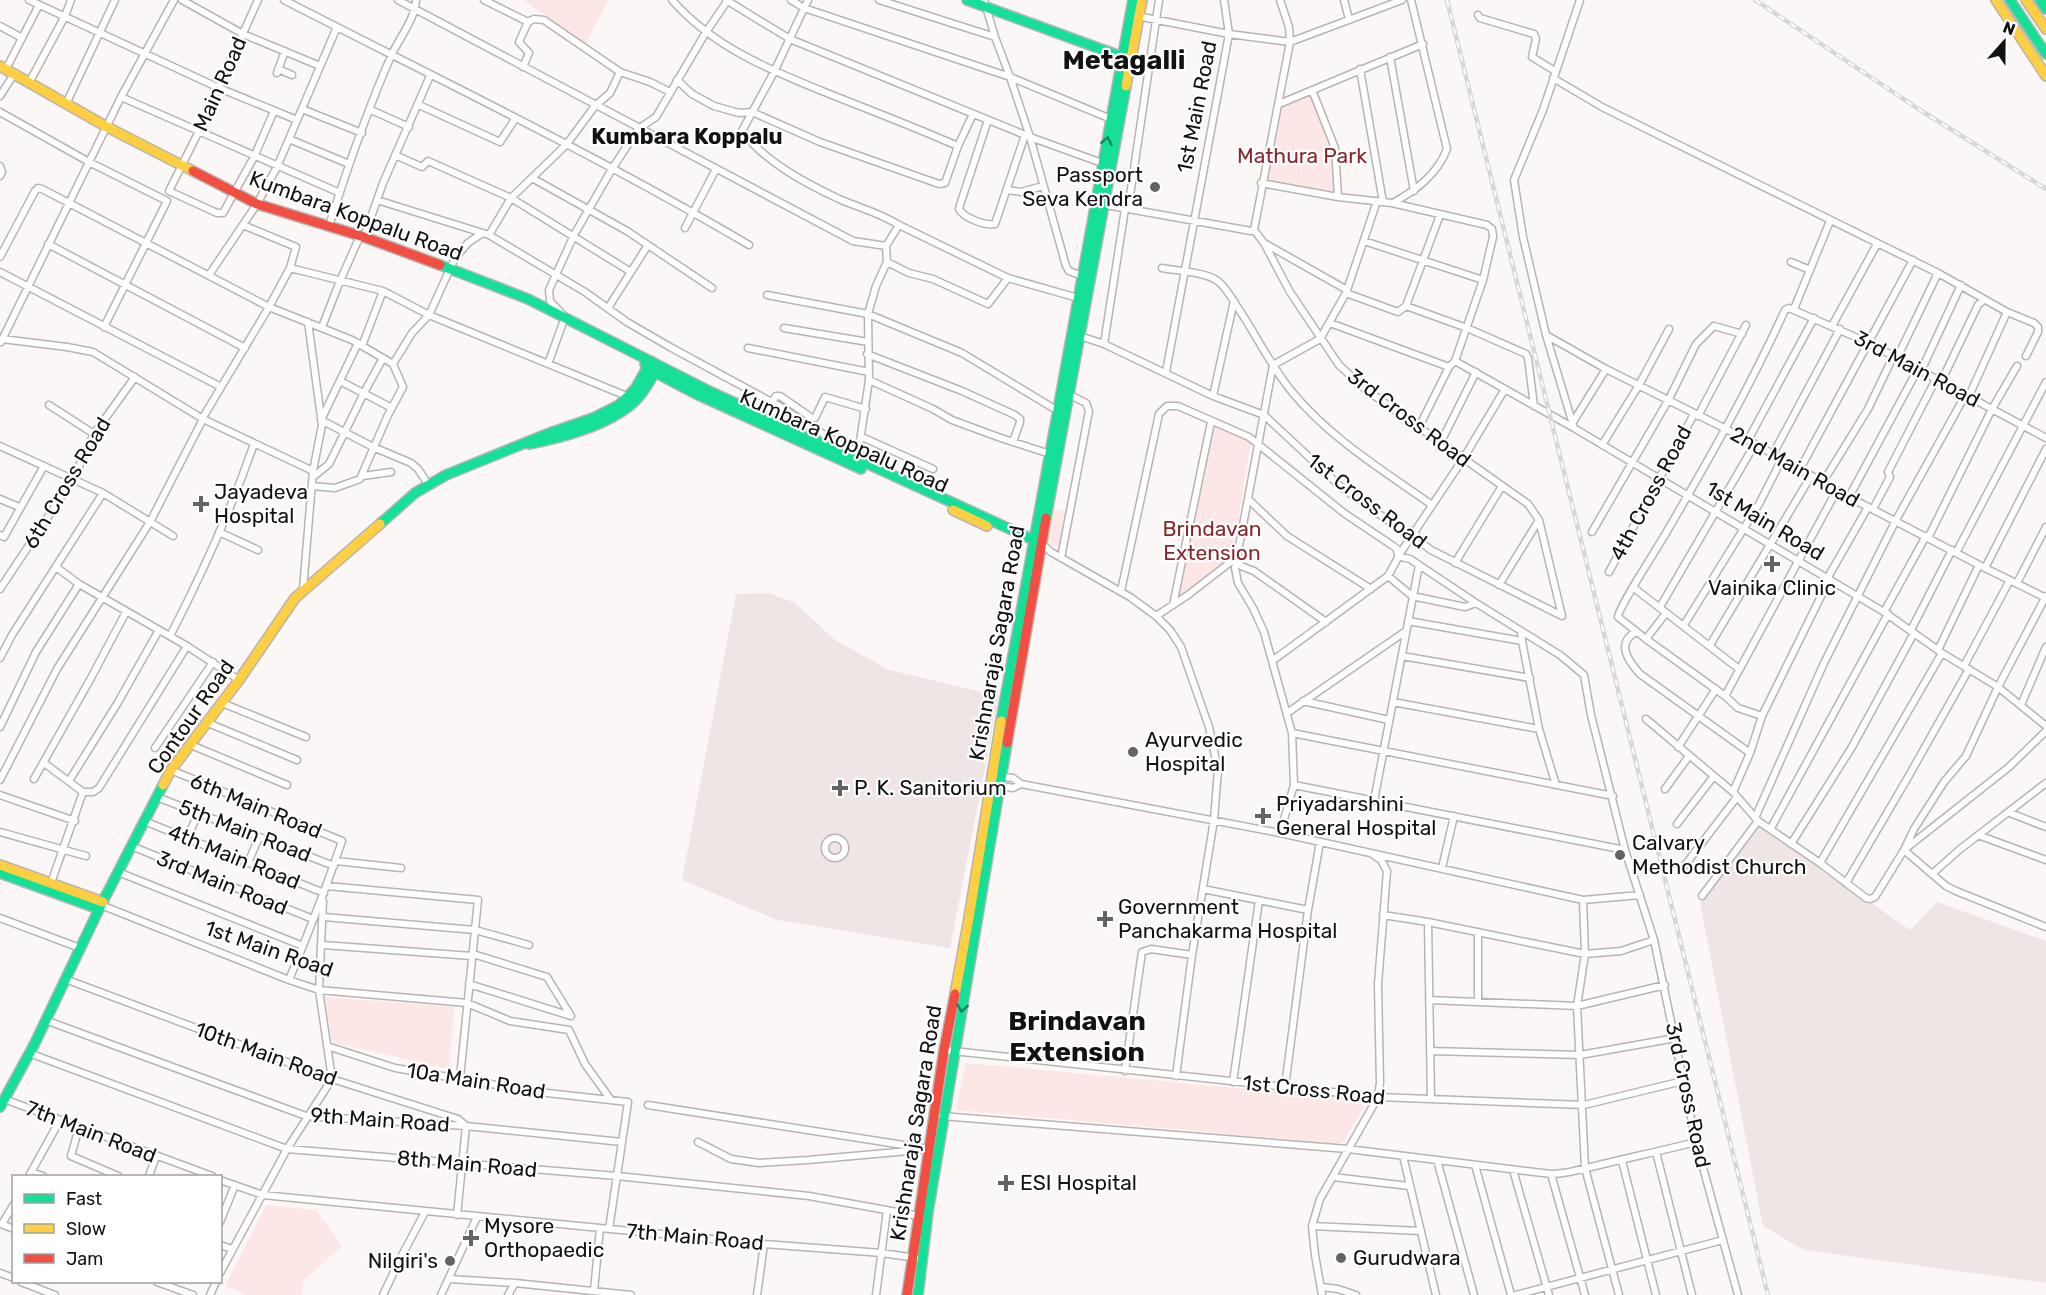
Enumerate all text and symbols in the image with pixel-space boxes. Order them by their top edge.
north arrow [1974,12,2034,72]
text: N [2000,18,2018,39]
street label: Main Road [188,33,252,135]
street label: 1st Main Road [1171,39,1222,175]
district label: Metagalli [1062,44,1186,76]
district label: Kumbara Koppalu [591,123,783,150]
one-way arrow [1099,136,1112,146]
park label: Mathura Park [1237,143,1367,168]
place label: Passport Seva Kendra [1022,162,1143,211]
street label: Kumbara Koppalu Road [246,165,466,266]
marker: Passport Seva Kendra [1148,180,1162,194]
street label: 3rd Main Road [1850,325,1984,412]
street label: 3rd Cross Road [1343,363,1476,472]
street label: Kumbara Koppalu Road [736,383,952,498]
street label: 6th Cross Road [17,412,116,553]
street label: 4th Cross Road [1604,421,1697,565]
street label: 2nd Main Road [1726,421,1864,512]
street label: 1st Cross Road [1303,448,1432,554]
street label: 1st Main Road [1701,475,1829,566]
place label: Jayadeva Hospital [214,479,308,528]
marker: Jayadeva Hospital [192,495,210,513]
park label: Brindavan Extension [1162,516,1262,565]
street label: Krishnaraja Sagara Road [964,523,1030,762]
marker: Vainika Clinic [1763,555,1781,573]
place label: Vainika Clinic [1708,575,1836,600]
street label: Contour Road [142,655,239,779]
place label: Ayurvedic Hospital [1145,727,1243,776]
marker: Ayurvedic Hospital [1126,745,1140,759]
street label: 6th Main Road [187,768,326,843]
place label: P. K. Sanitorium [854,775,1007,800]
marker: P. K. Sanitorium [831,779,849,797]
place label: Priyadarshini General Hospital [1276,791,1436,840]
street label: 5th Main Road [176,794,315,867]
marker: Priyadarshini General Hospital [1254,807,1272,825]
street label: 4th Main Road [165,819,304,894]
place label: Calvary Methodist Church [1632,830,1807,879]
street label: 3rd Main Road [153,845,291,920]
marker: Calvary Methodist Church [1613,848,1627,862]
place label: Government Panchakarma Hospital [1118,894,1337,943]
marker: Government Panchakarma Hospital [1096,910,1114,928]
street label: 1st Main Road [202,915,337,982]
street label: Krishnaraja Sagara Road [885,1003,946,1243]
one-way arrow [956,1004,968,1013]
district label: Brindavan Extension [1008,1005,1146,1068]
street label: 10th Main Road [192,1016,341,1091]
street label: 3rd Cross Road [1661,1020,1716,1170]
street label: 10a Main Road [405,1057,547,1104]
street label: 1st Cross Road [1242,1070,1387,1109]
street label: 7th Main Road [22,1095,160,1168]
street label: 9th Main Road [310,1102,451,1137]
street label: 8th Main Road [396,1145,538,1182]
place label: ESI Hospital [1020,1170,1137,1195]
marker: ESI Hospital [997,1174,1015,1192]
legend [12,1175,222,1283]
text: Fast [66,1188,102,1210]
place label: Mysore Orthopaedic [484,1213,604,1262]
text: Slow [66,1218,106,1240]
street label: 7th Main Road [625,1218,765,1255]
marker: Mysore Orthopaedic [462,1229,480,1247]
place label: Gurudwara [1353,1245,1461,1270]
text: Jam [66,1248,103,1270]
place label: Nilgiri's [368,1248,438,1273]
marker: Gurudwara [1334,1251,1348,1265]
marker: Nilgiri's [443,1254,457,1268]

